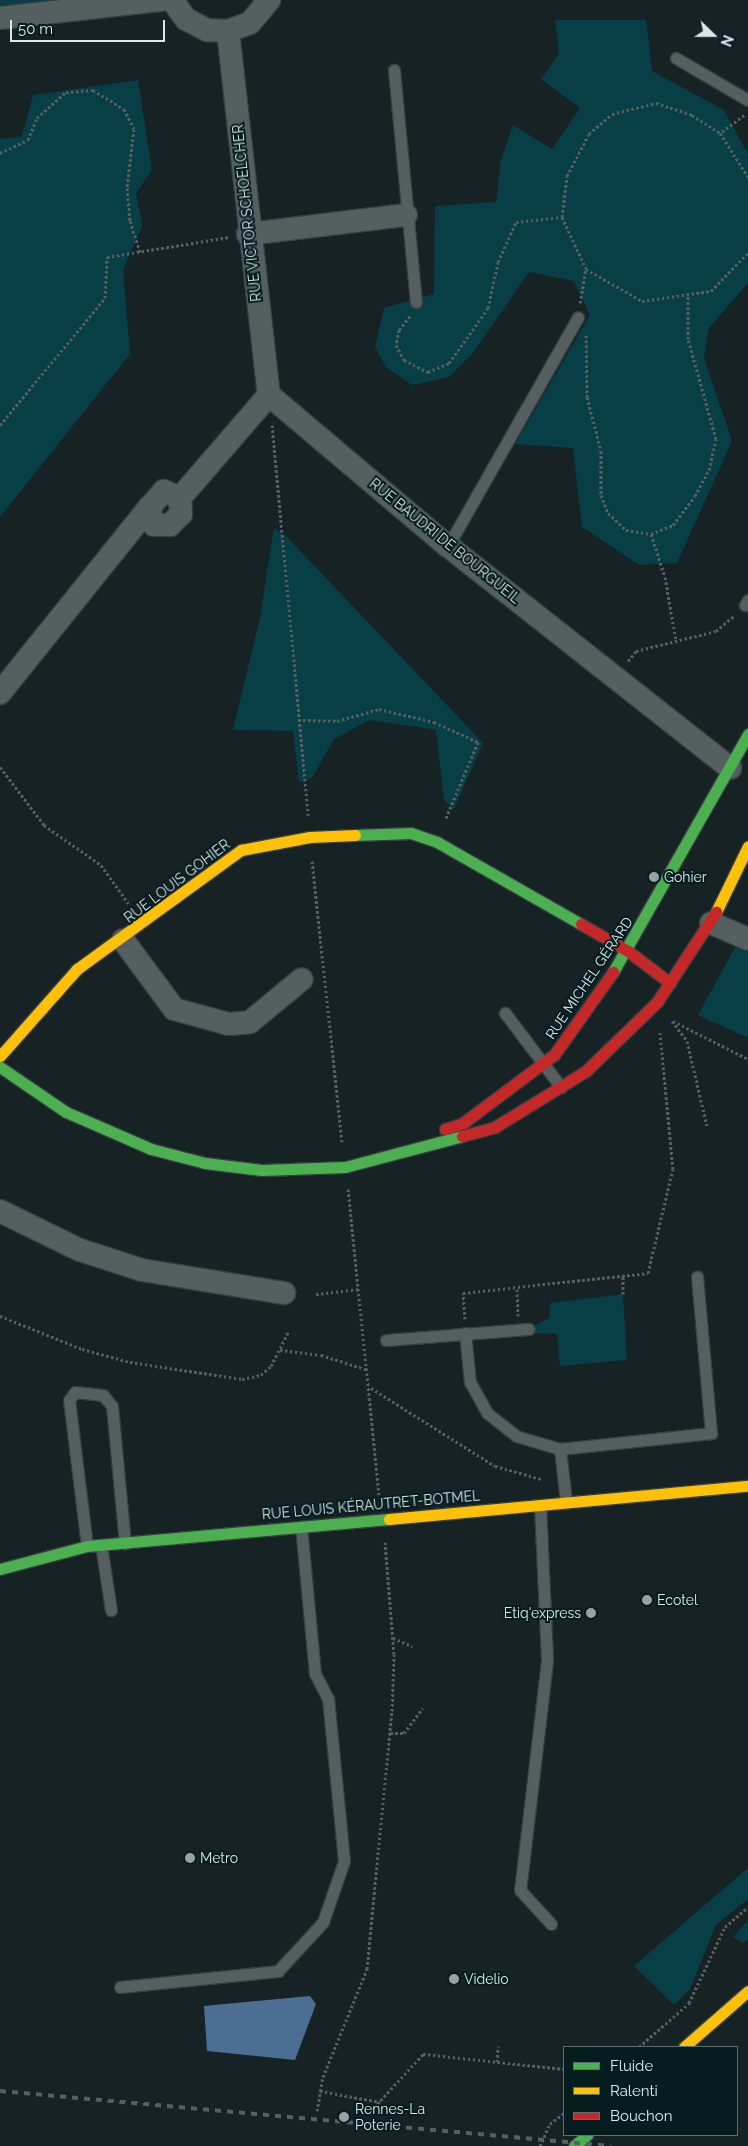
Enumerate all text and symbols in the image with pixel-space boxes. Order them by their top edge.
scale bar [12,10,168,42]
north arrow [688,10,738,60]
text: 50 m [18,20,53,38]
text: N [717,33,736,49]
street label: RUE VICTOR SCHOELCHER [229,123,265,303]
street label: RUE BAUDRI DE BOURGUEIL [366,475,524,607]
street label: RUE LOUIS GOHIER [121,836,233,926]
place label: Gohier [664,869,707,885]
marker: Gohier [648,871,660,883]
street label: RUE MICHEL GÉRARD [542,914,636,1042]
street label: RUE LOUIS KÉRAUTRET-BOTMEL [261,1487,481,1523]
place label: Ecotel [657,1592,698,1608]
marker: Ecotel [641,1594,653,1606]
place label: Etiq'express [504,1605,581,1621]
marker: Etiq'express [585,1607,597,1619]
place label: Metro [200,1850,238,1866]
marker: Metro [184,1852,196,1864]
place label: Videlio [464,1971,509,1987]
marker: Videlio [448,1973,460,1985]
legend [563,2046,738,2136]
text: Fluide [610,2057,653,2075]
text: Ralenti [610,2082,658,2100]
place label: Rennes-La Poterie [355,2101,425,2134]
text: Bouchon [610,2107,672,2125]
marker: Rennes-La Poterie [337,2110,351,2124]

